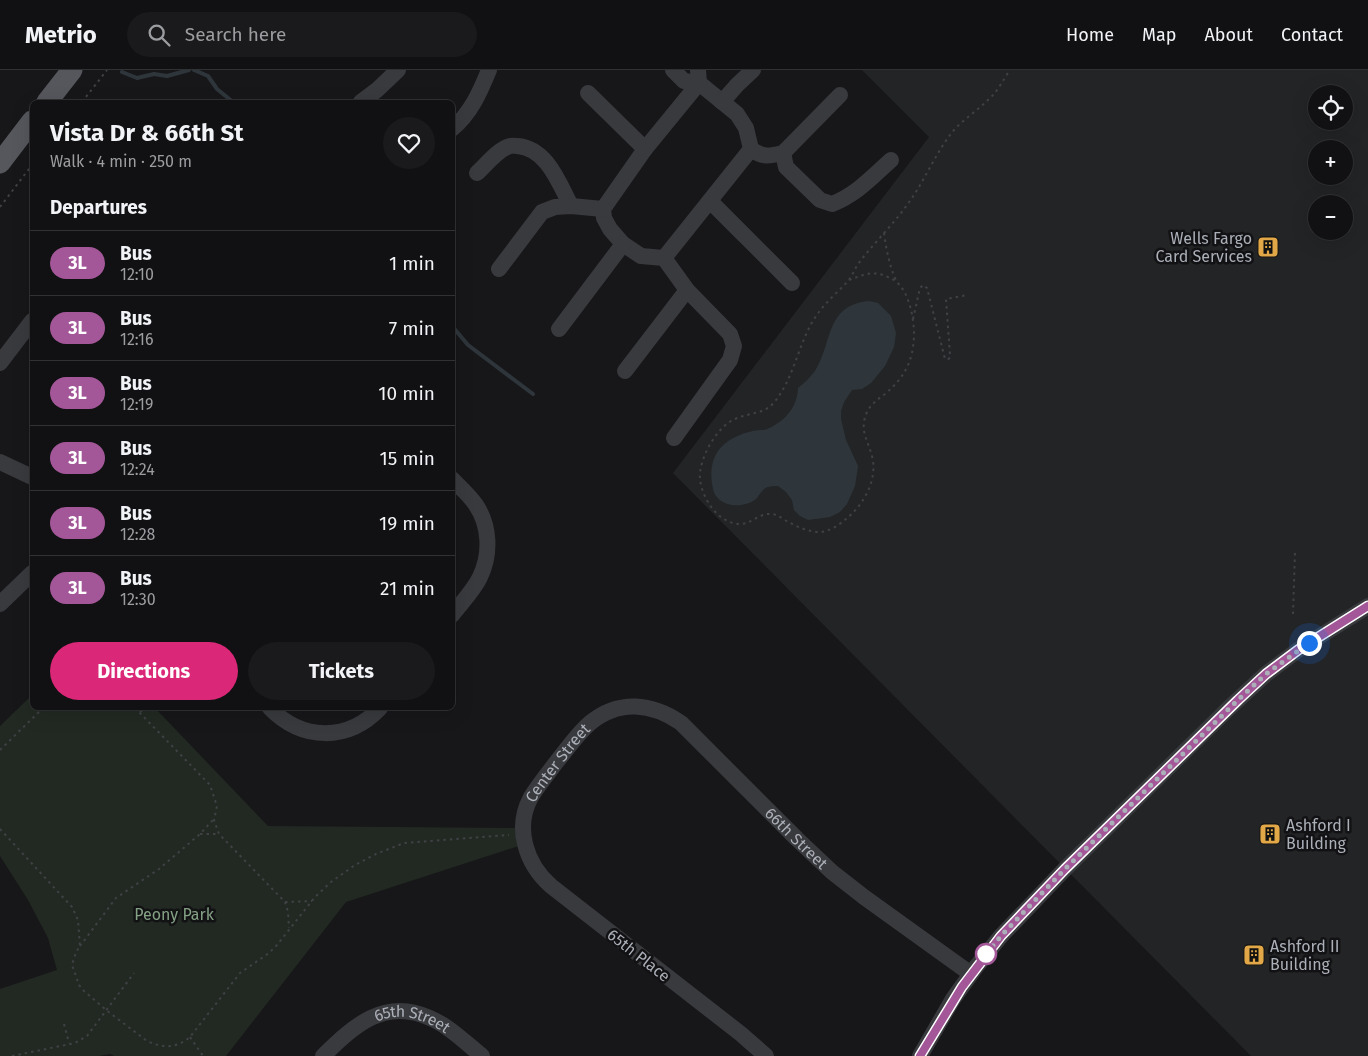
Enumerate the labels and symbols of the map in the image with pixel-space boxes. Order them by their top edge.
place label: Wells Fargo Card Services [1155,229,1252,266]
building icon: Wells Fargo Card Services [1256,235,1280,259]
your location [1297,631,1322,656]
street label: Center Street [521,719,594,806]
street label: 66th Street [761,804,832,873]
place label: Ashford I Building [1286,816,1351,853]
building icon: Ashford I Building [1258,822,1282,846]
park label: Peony Park [134,905,215,924]
street label: 65th Place [604,925,674,986]
place label: Ashford II Building [1270,937,1340,974]
unlabelled marker [975,943,997,965]
building icon: Ashford II Building [1242,943,1266,967]
street label: 65th Street [371,1002,454,1037]

